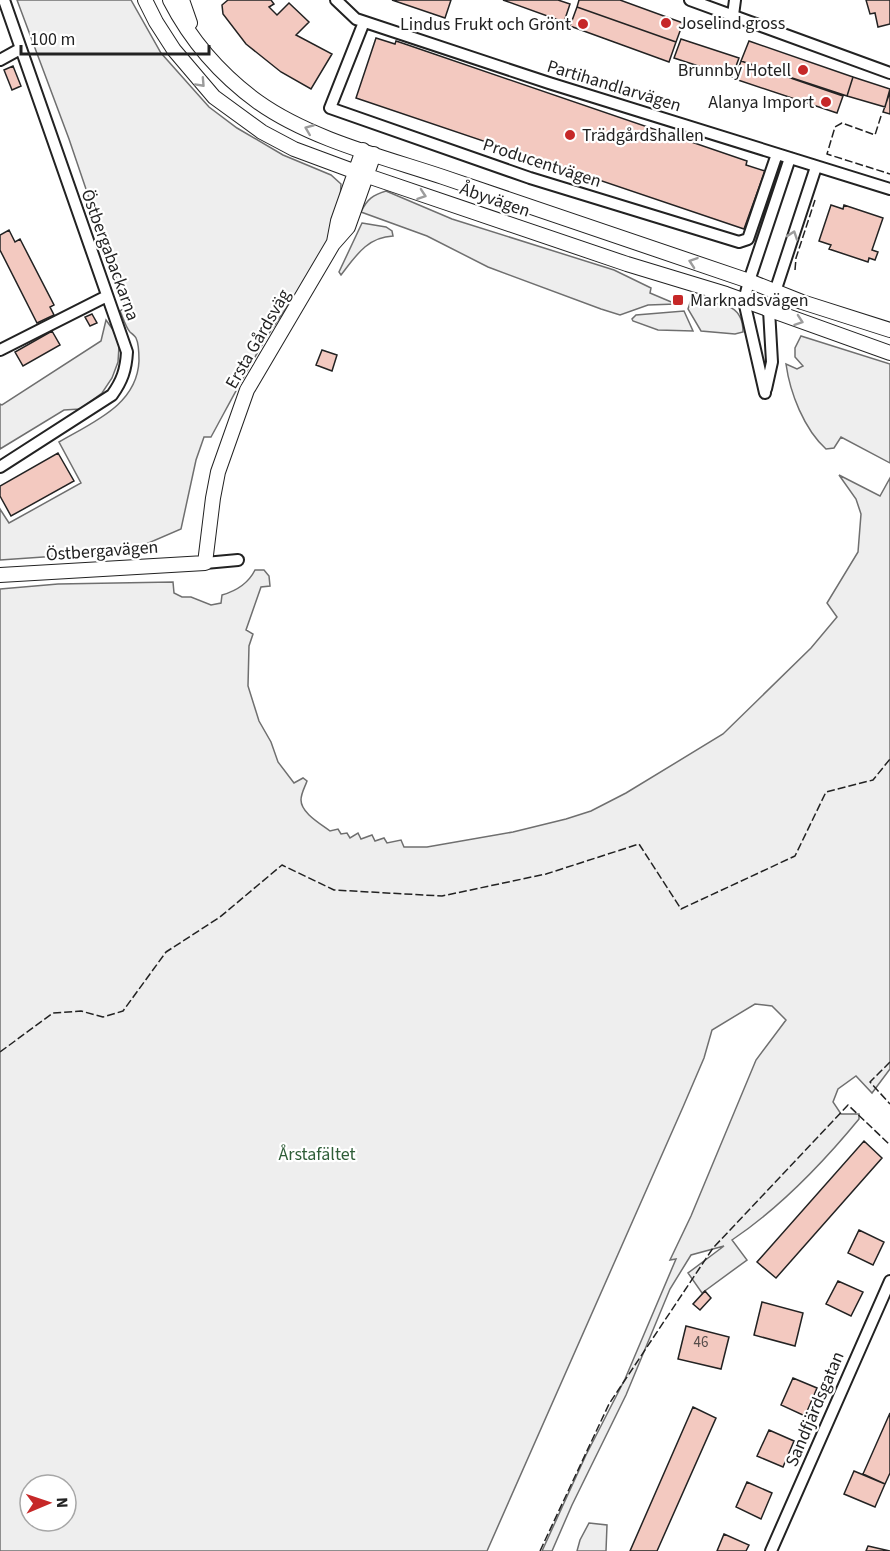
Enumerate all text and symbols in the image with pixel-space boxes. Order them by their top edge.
place label: Joselind gross [678,11,785,36]
place label: Lindus Frukt och Grönt [400,12,571,37]
marker: Joselind gross [659,16,673,30]
marker: Lindus Frukt och Grönt [576,17,590,31]
scale bar [21,18,208,56]
text: 100 m [30,27,75,52]
street label: Partihandlarvägen [544,54,684,118]
place label: Brunnby Hotell [678,58,791,83]
marker: Brunnby Hotell [796,63,810,77]
one-way arrow [194,76,205,87]
place label: Alanya Import [708,90,814,115]
marker: Alanya Import [819,95,833,109]
place label: Trädgårdshallen [582,123,704,148]
one-way arrow [304,124,315,136]
marker: Trädgårdshallen [563,128,577,142]
street label: Producentvägen [480,132,604,194]
street label: Åbyvägen [457,176,533,224]
street label: Östbergabackarna [75,186,145,324]
one-way arrow [417,187,427,200]
one-way arrow [785,230,798,241]
one-way arrow [688,256,699,269]
street label: Ersta Gårdsväg [219,285,297,393]
place label: Marknadsvägen [690,288,808,313]
marker: Marknadsvägen [671,293,685,307]
one-way arrow [793,314,804,327]
street label: Östbergavägen [45,535,159,567]
park label: Årstafältet [278,1142,356,1167]
house number: 46 [694,1332,708,1353]
street label: Sandfjärdsgatan [779,1348,851,1470]
north arrow [18,1473,78,1533]
text: N [51,1497,73,1508]

